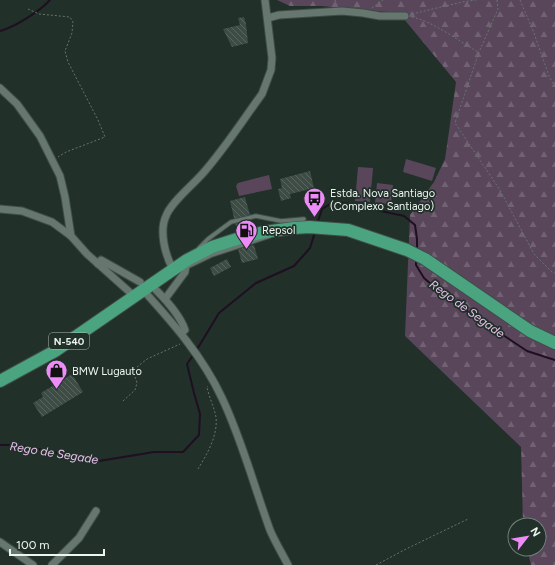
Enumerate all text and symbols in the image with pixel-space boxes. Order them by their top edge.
bus stop icon: Estda. Nova Santiago (Complexo Santiago) [302,186,328,219]
place label: Estda. Nova Santiago (Complexo Santiago) [330,187,435,213]
fuel station icon: Repsol [234,217,260,250]
place label: Repsol [262,224,295,237]
water label: Rego de Segade [427,277,508,341]
road number: N-540 [49,333,89,349]
shop icon: BMW Lugauto [43,358,69,391]
place label: BMW Lugauto [72,365,142,378]
water label: Rego de Segade [9,439,100,467]
north arrow [507,517,547,557]
text: N [527,525,543,539]
scale bar [10,531,104,557]
text: 100 m [16,538,50,552]

